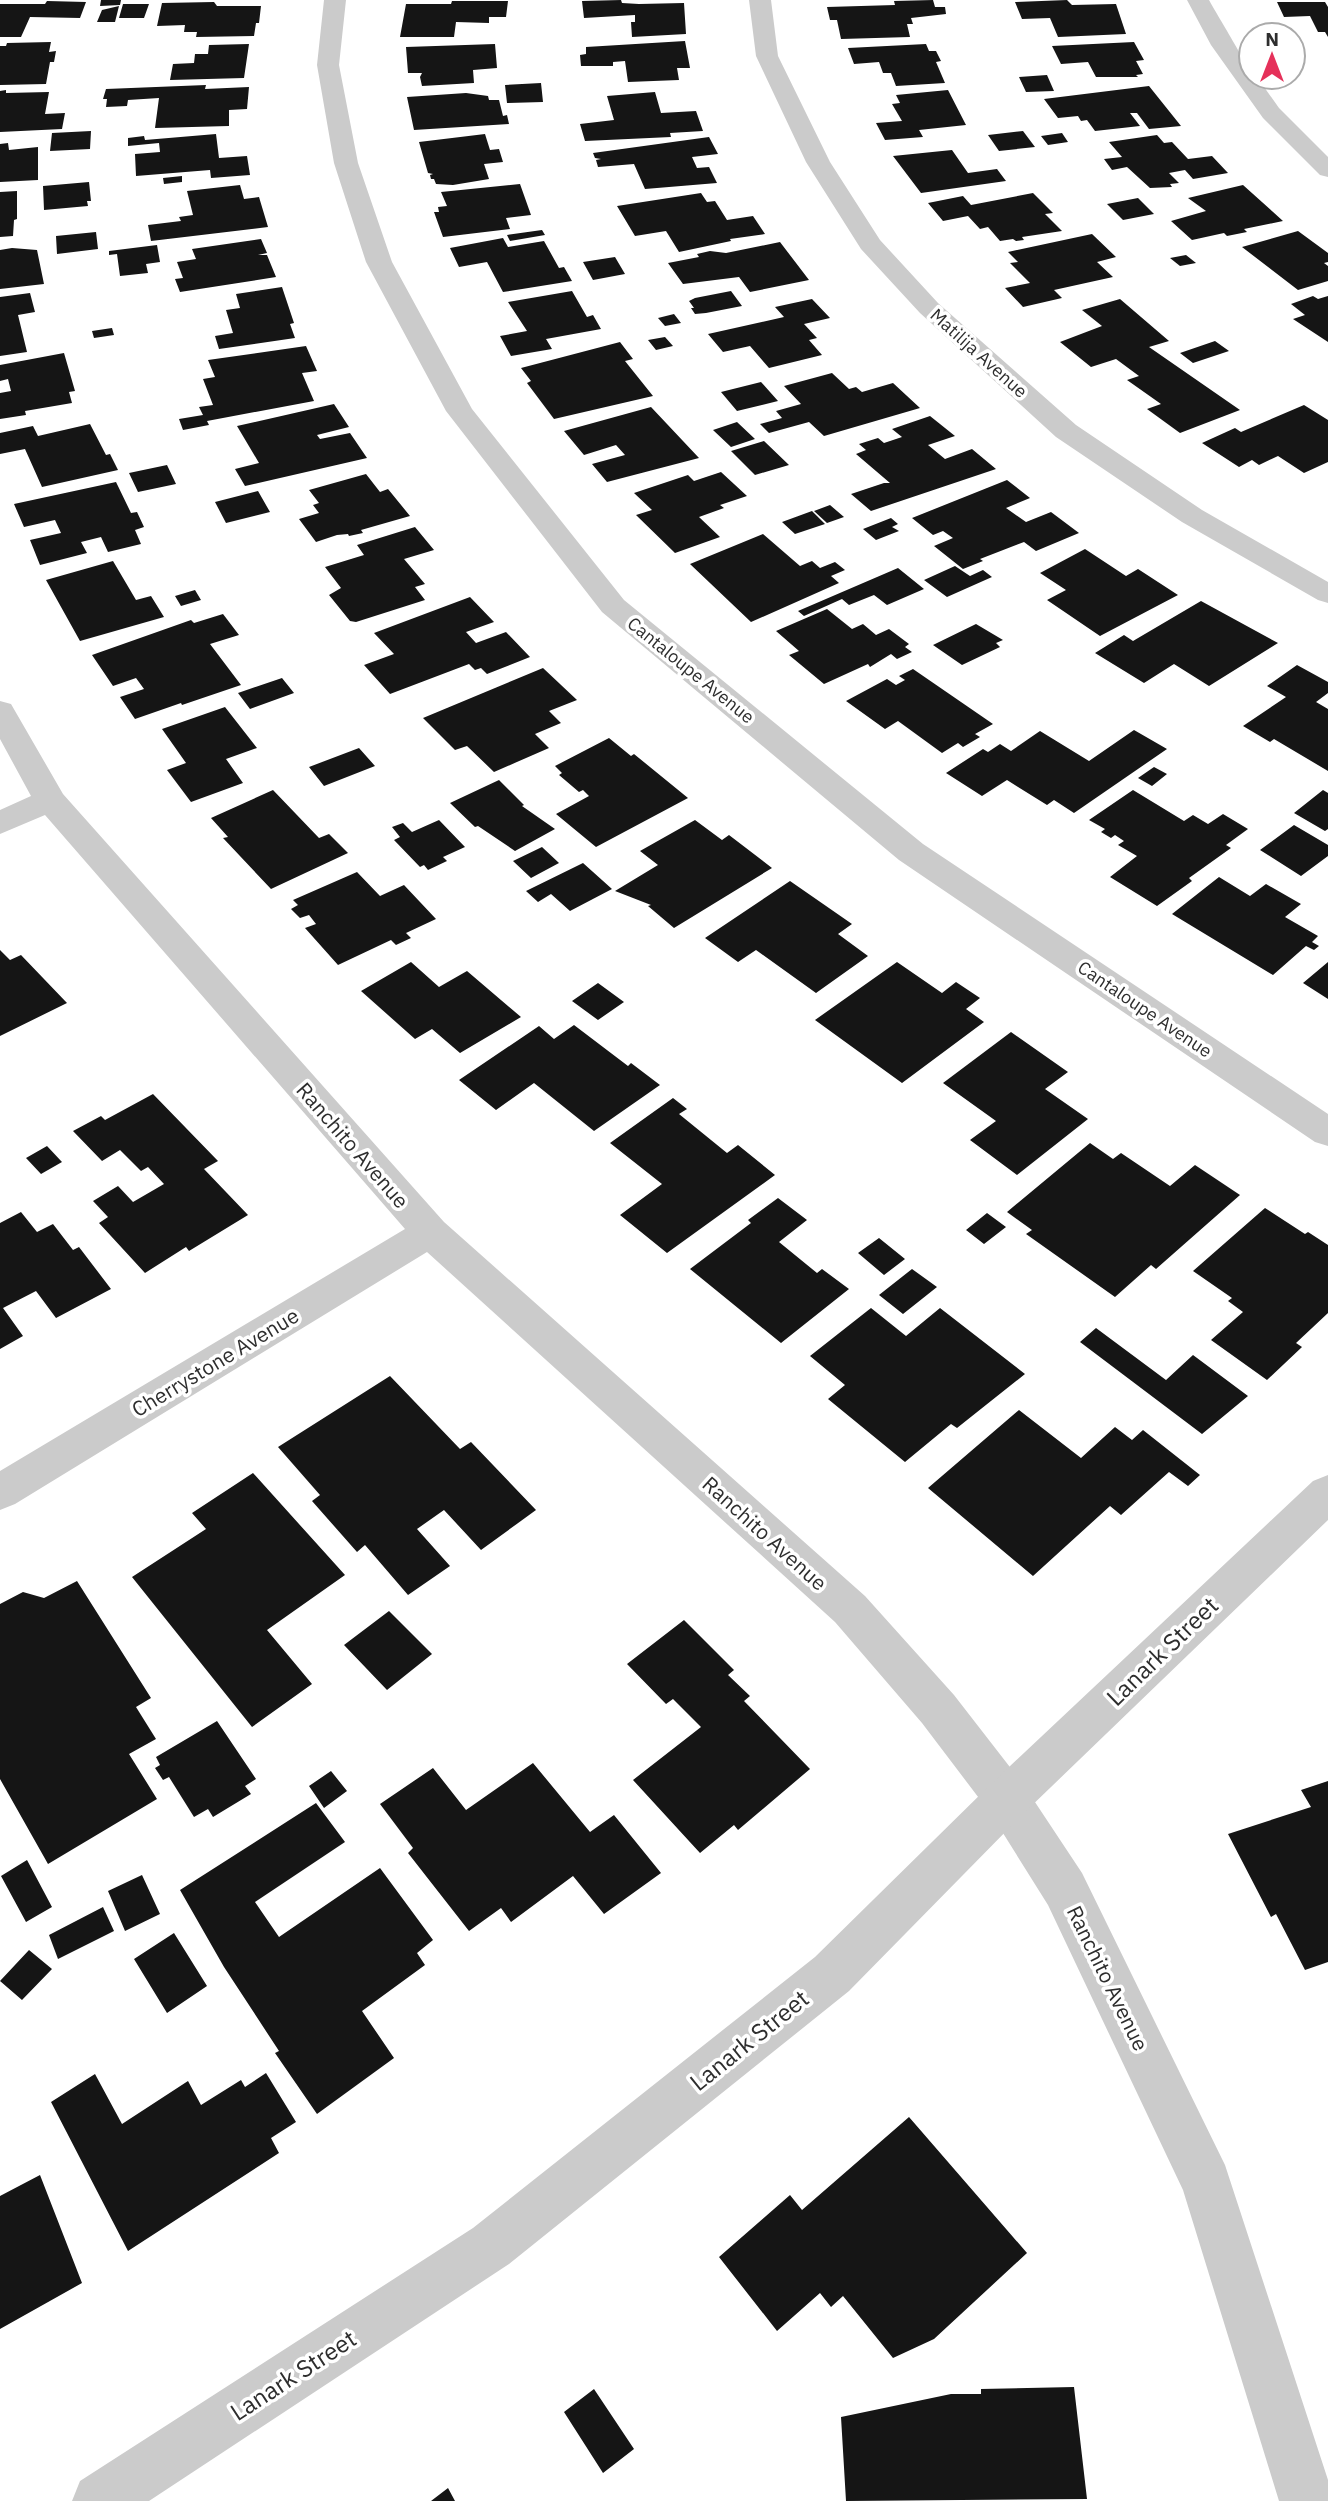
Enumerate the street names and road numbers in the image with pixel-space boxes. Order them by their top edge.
street label: Matilija Avenue [926,303,1032,403]
street label: Cantaloupe Avenue [623,612,759,728]
street label: Cantaloupe Avenue [1074,956,1217,1062]
street label: Ranchito Avenue [291,1076,415,1214]
street label: Cherrystone Avenue [126,1301,304,1423]
street label: Ranchito Avenue [697,1470,833,1596]
street label: Lanark Street [1099,1589,1225,1713]
street label: Ranchito Avenue [1061,1901,1155,2055]
street label: Lanark Street [683,1982,815,2098]
street label: Lanark Street [224,2322,362,2428]

